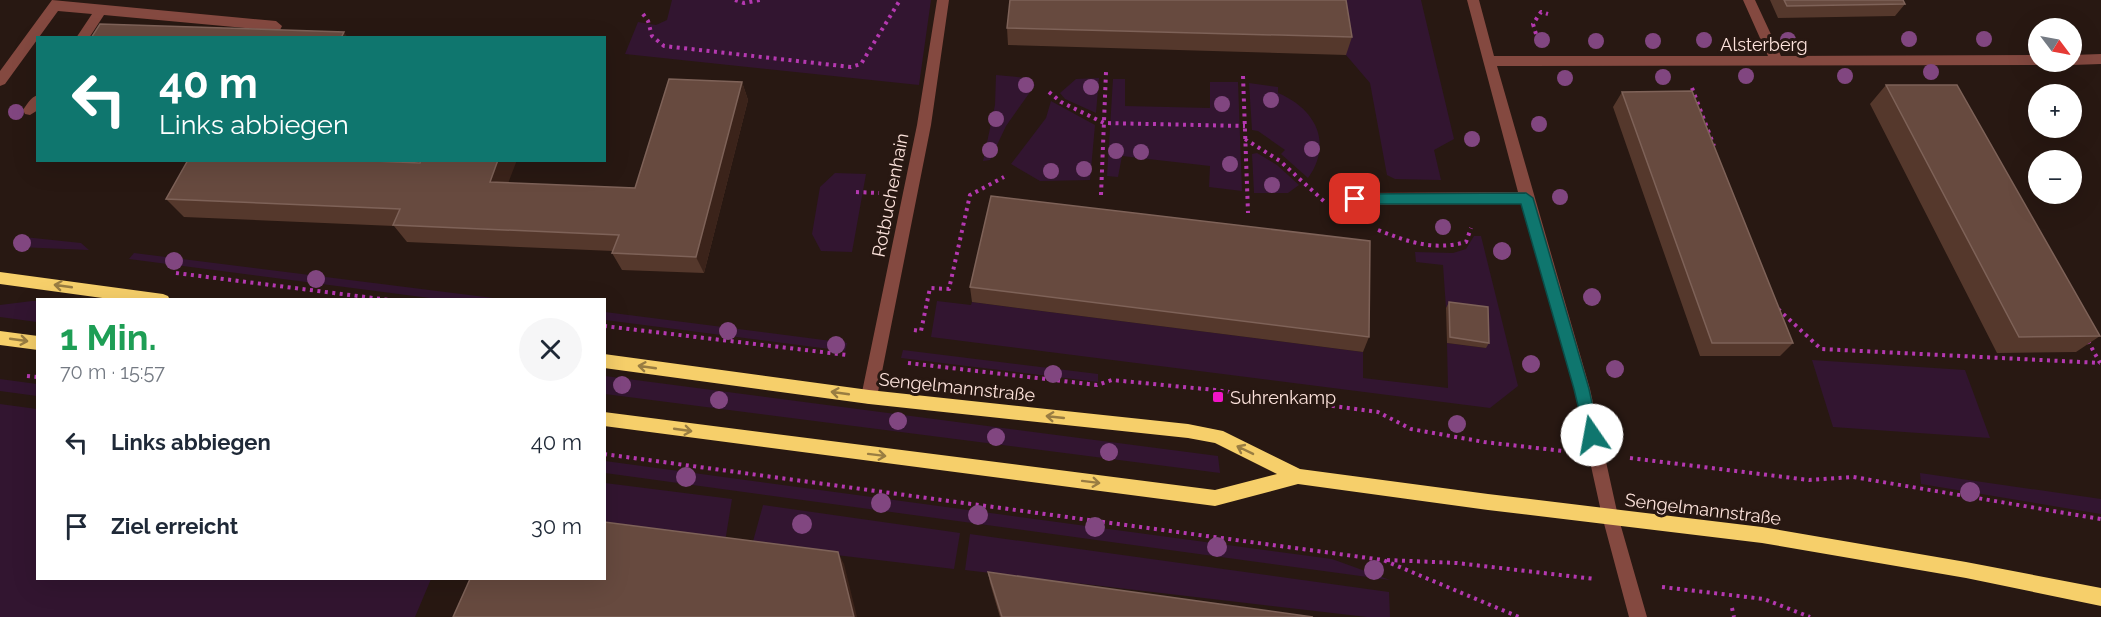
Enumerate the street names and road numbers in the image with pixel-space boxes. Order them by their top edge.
street label: Alsterberg [1720,34,1808,55]
street label: Rotbuchenhain [868,131,912,259]
street label: Sengelmannstraße [878,368,1037,406]
street label: Sengelmannstraße [1624,489,1783,529]

